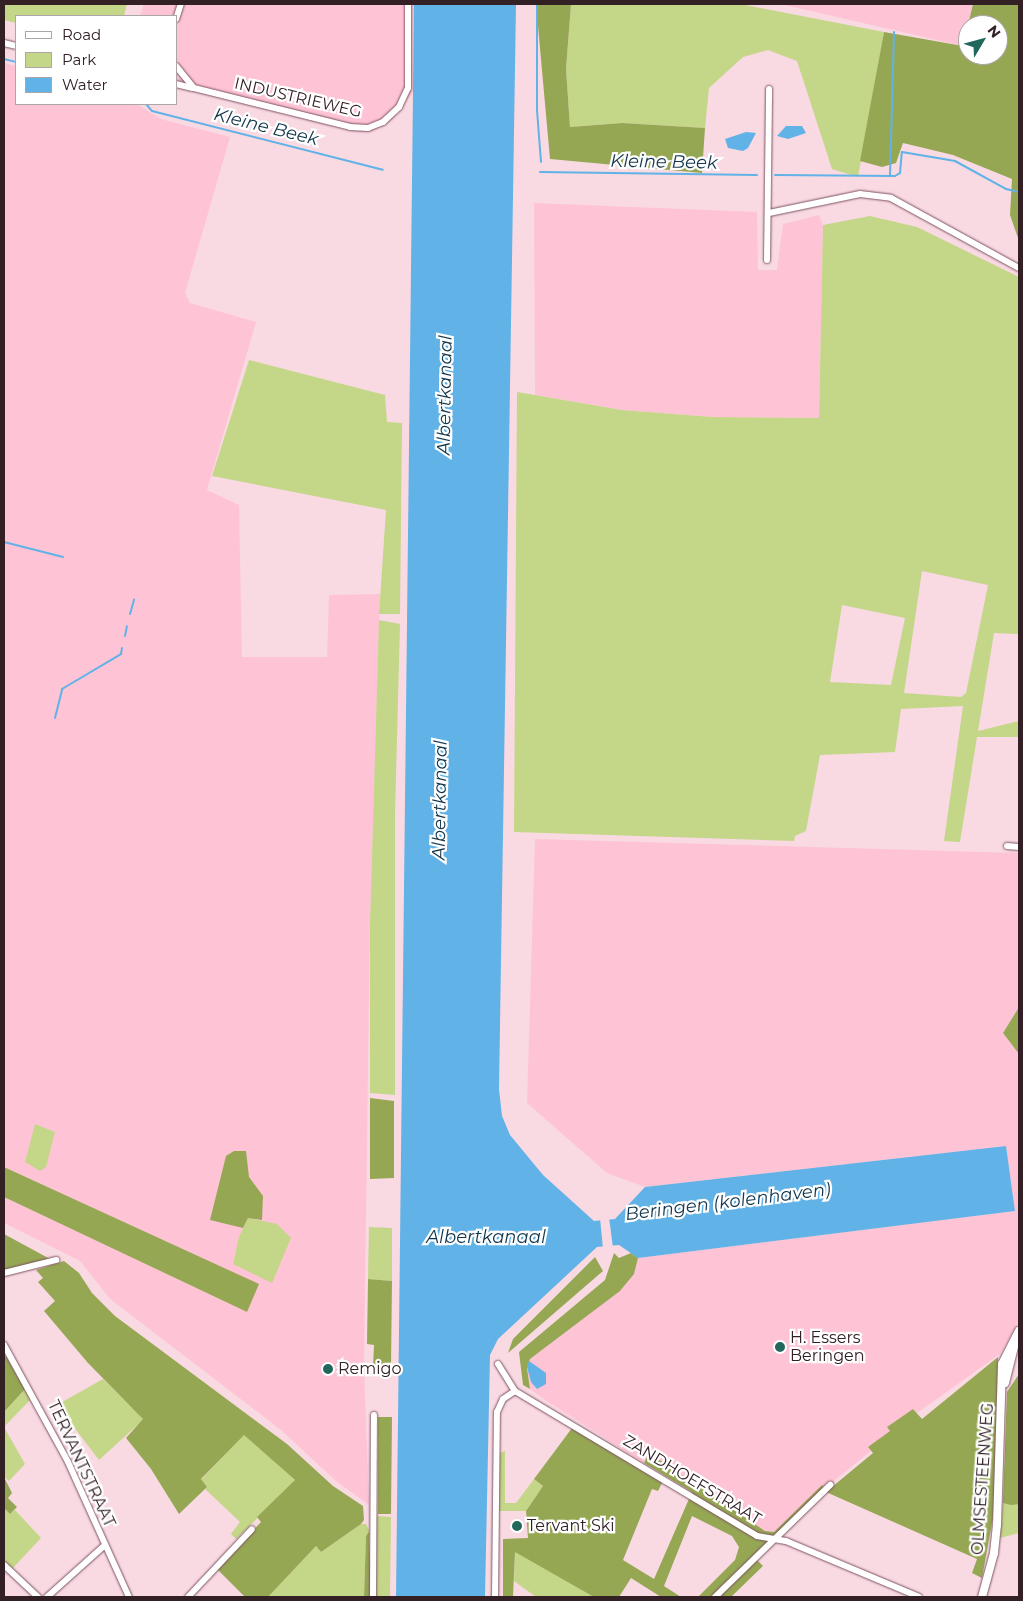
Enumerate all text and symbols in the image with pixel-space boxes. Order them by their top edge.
legend [15,15,178,105]
north arrow [958,15,1008,65]
text: N [984,22,1005,42]
text: Road [62,25,101,44]
text: Park [62,50,96,69]
street label: INDUSTRIEWEG [232,74,364,122]
text: Water [62,75,108,94]
water label: Kleine Beek [211,104,321,150]
water label: Kleine Beek [610,150,718,174]
water label: Albertkanaal [433,335,457,455]
water label: Albertkanaal [428,740,452,860]
water label: Beringen (kolenhaven) [624,1179,832,1225]
water label: Albertkanaal [426,1226,546,1248]
place label: H. Essers Beringen [790,1328,865,1366]
marker: H. Essers Beringen [774,1341,786,1353]
place label: Remigo [338,1359,402,1379]
marker: Remigo [322,1363,334,1375]
street label: TERVANTSTRAAT [43,1398,119,1530]
street label: OLMSESTEENWEG [968,1402,998,1556]
street label: ZANDHOEFSTRAAT [620,1431,764,1529]
place label: Tervant Ski [527,1516,615,1536]
marker: Tervant Ski [511,1520,523,1532]

